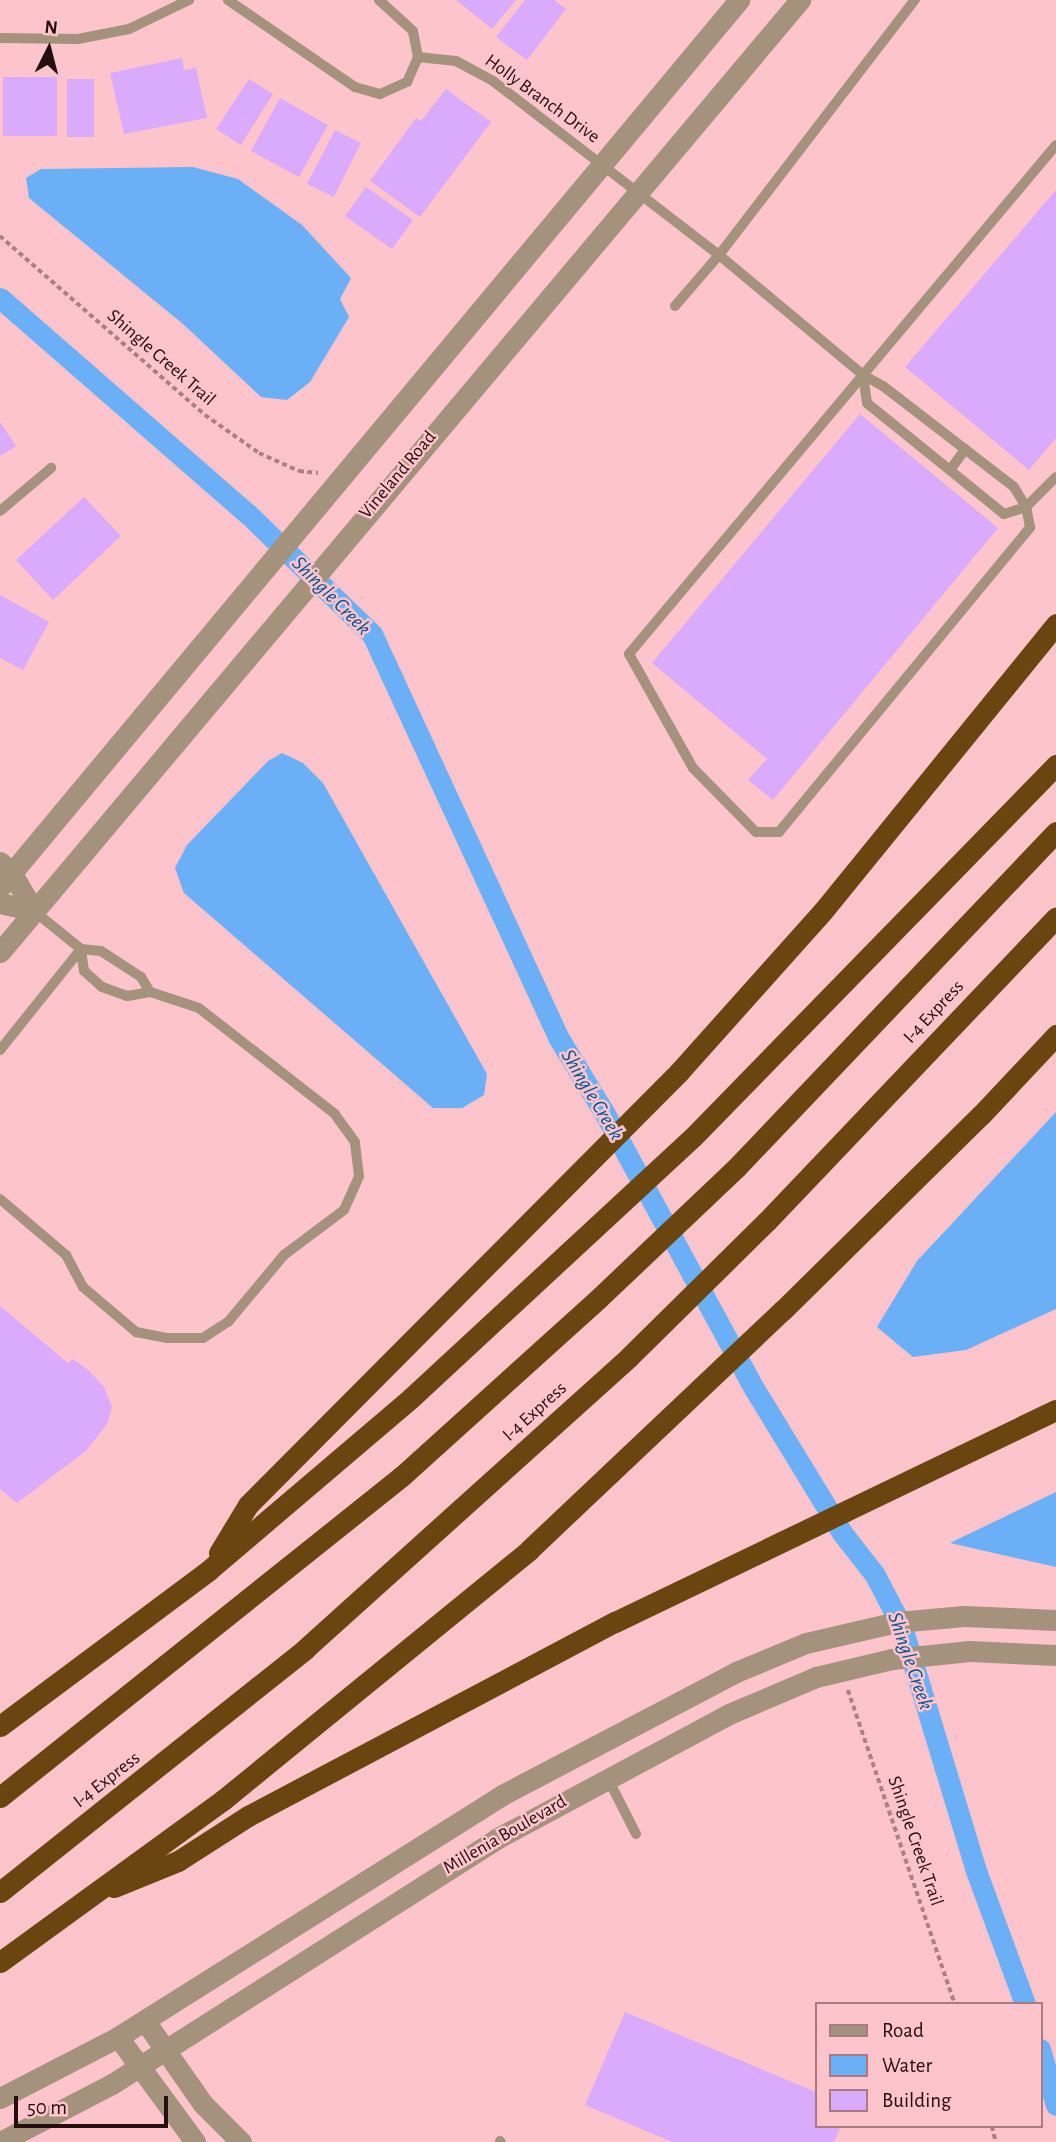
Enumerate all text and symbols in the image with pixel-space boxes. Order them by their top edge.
north arrow [14,14,84,84]
text: N [44,17,59,38]
street label: Holly Branch Drive [480,50,604,148]
street label: Shingle Creek Trail [102,305,220,411]
street label: Vineland Road [355,426,441,524]
water label: Shingle Creek [286,551,376,641]
street label: I-4 Express [899,976,969,1048]
water label: Shingle Creek [555,1045,629,1145]
street label: I-4 Express [498,1377,572,1447]
water label: Shingle Creek [882,1609,938,1713]
street label: I-4 Express [69,1747,145,1813]
street label: Shingle Creek Trail [882,1773,948,1909]
street label: Millenia Boulevard [439,1790,571,1880]
legend [814,2002,1042,2128]
text: Road [882,2020,924,2041]
text: Water [882,2055,932,2076]
scale bar [18,2082,172,2126]
text: Building [882,2090,951,2111]
text: 50 m [27,2097,67,2118]

